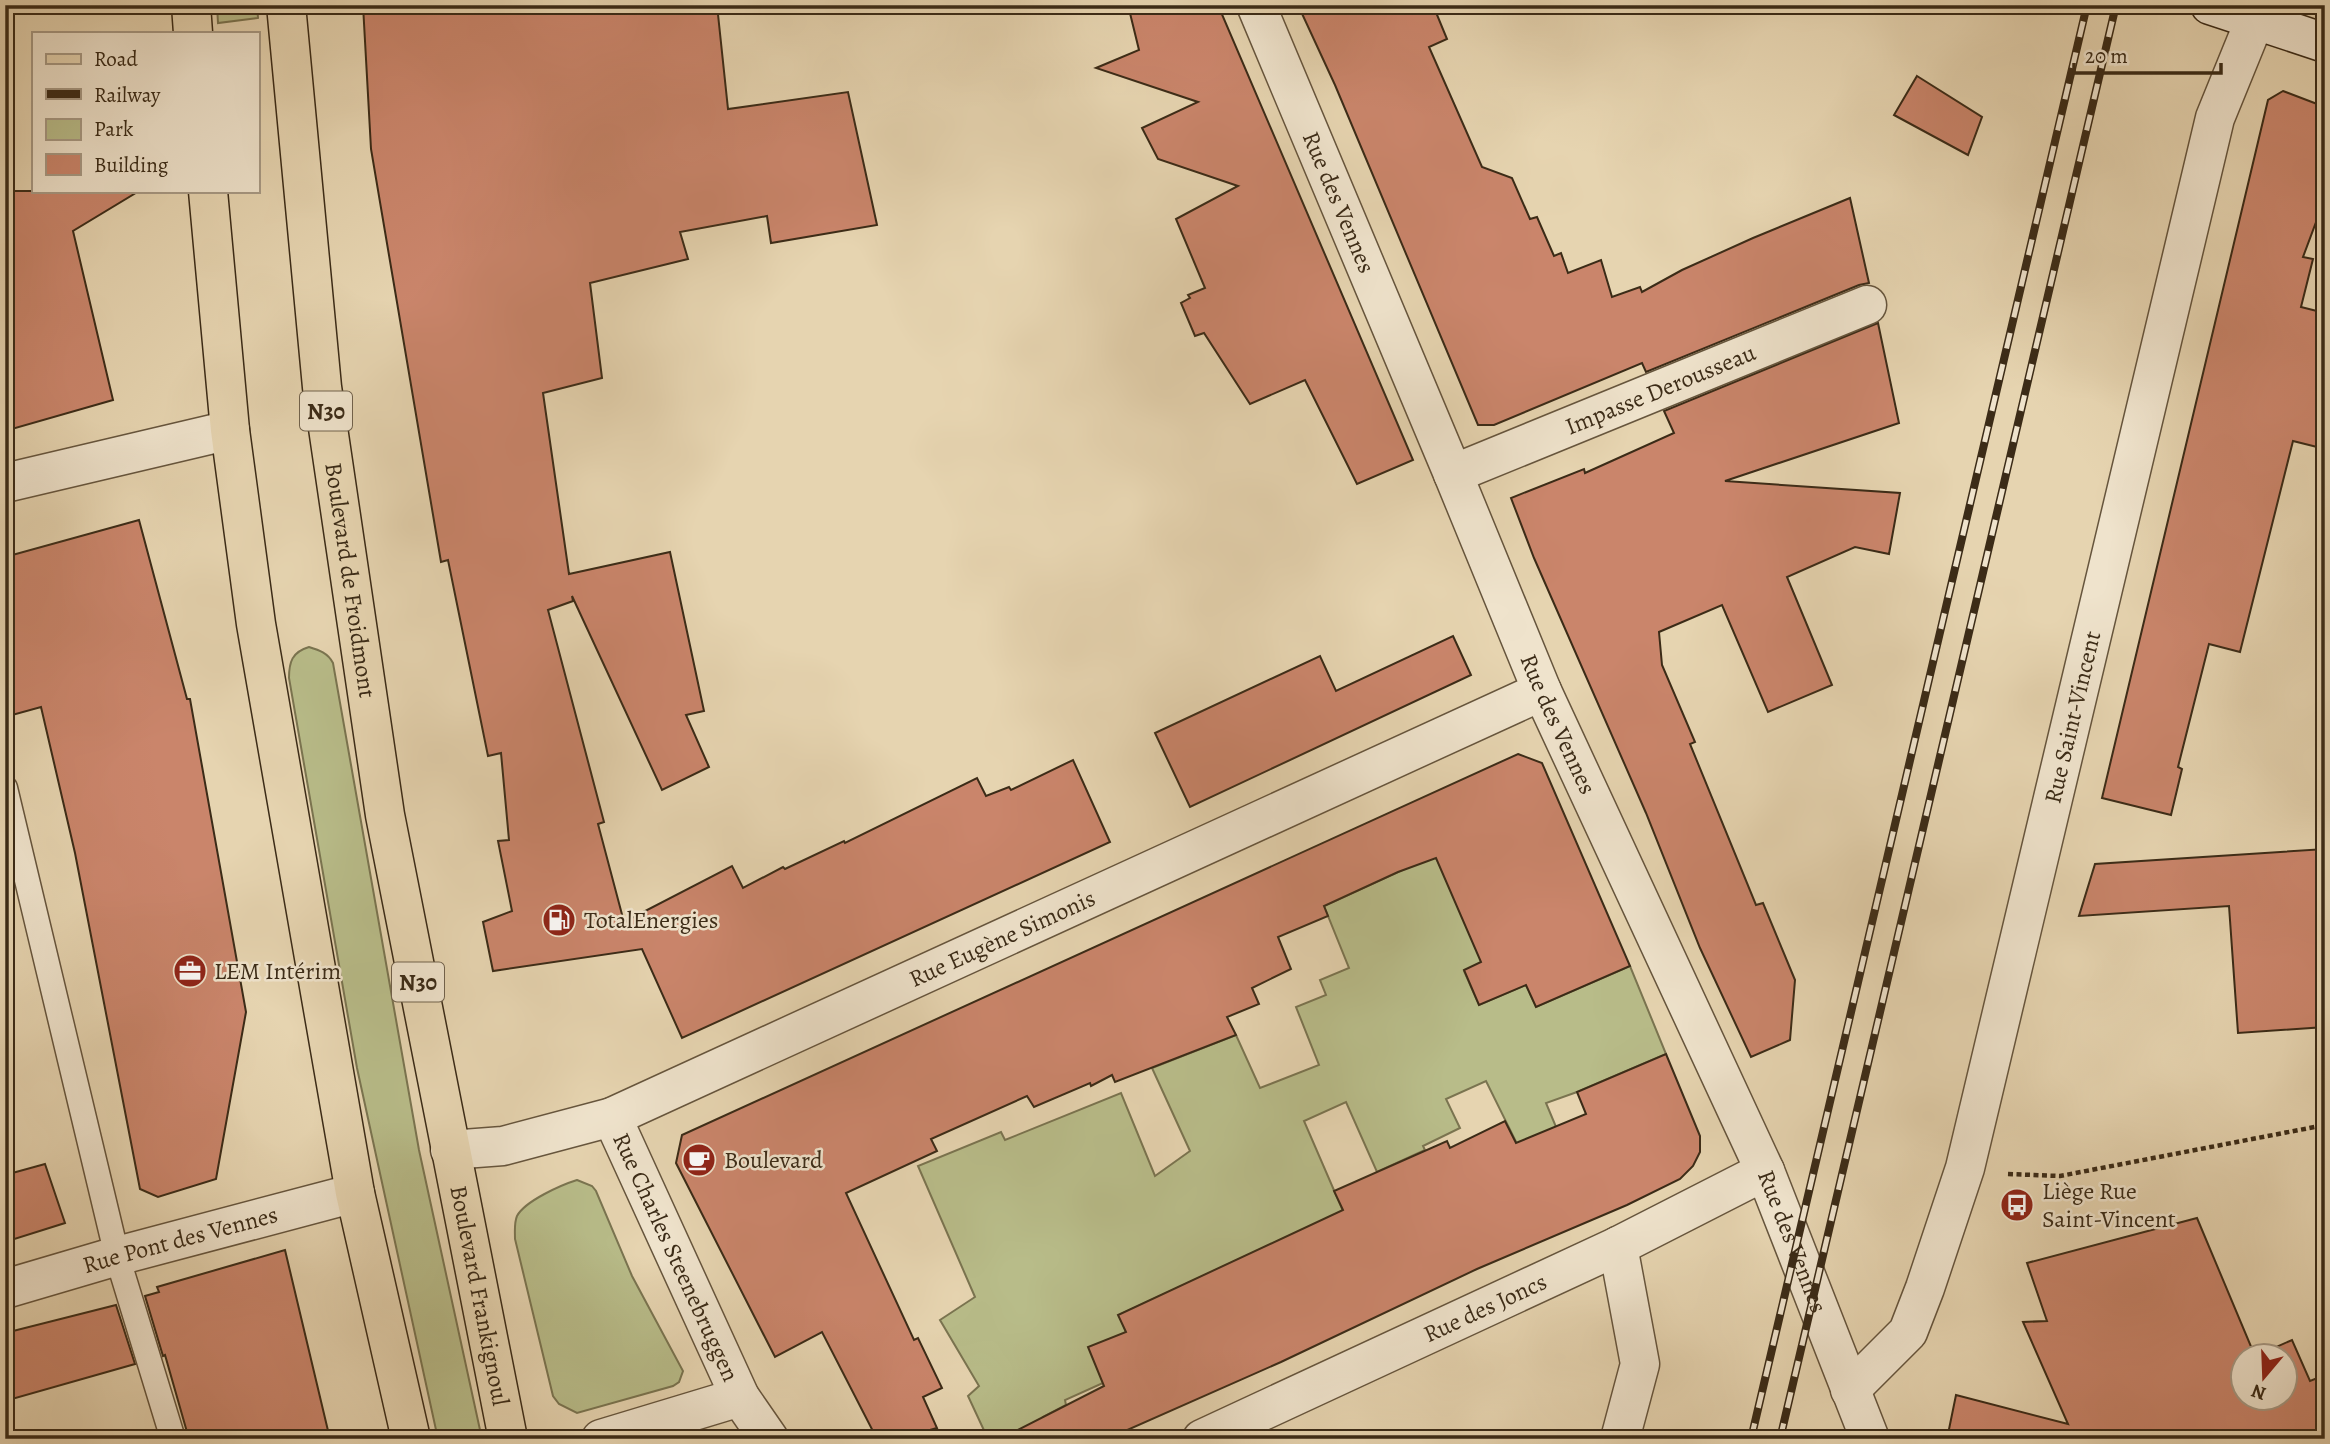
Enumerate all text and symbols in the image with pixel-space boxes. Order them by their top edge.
legend [32,32,259,192]
scale bar [2074,32,2222,76]
text: 20 m [2085,42,2128,70]
text: Road [94,45,138,73]
text: Railway [94,81,161,109]
text: Park [94,115,134,143]
street label: Rue des Vennes [1295,127,1383,278]
text: Building [94,151,169,179]
street label: Impasse Derousseau [1560,336,1760,442]
road number: N30 [300,392,352,430]
street label: Boulevard de Froidmont [317,460,384,700]
street label: Rue Saint-Vincent [2036,628,2108,807]
street label: Rue des Vennes [1513,649,1604,800]
street label: Rue Eugène Simonis [904,882,1100,995]
fuel station icon: TotalEnergies [540,901,578,939]
place label: TotalEnergies [584,904,718,936]
office icon: LEM Intérim [171,952,209,990]
place label: LEM Intérim [214,955,341,987]
road number: N30 [392,962,444,1001]
street label: Rue Charles Steenebruggen [605,1128,747,1387]
cafe icon: Boulevard [680,1141,718,1179]
place label: Boulevard [724,1144,823,1176]
street label: Rue des Vennes [1750,1165,1835,1317]
place label: Liège Rue Saint-Vincent [2042,1175,2176,1235]
street label: Boulevard Frankignoul [442,1183,517,1408]
bus stop icon: Liège Rue Saint-Vincent [1998,1186,2036,1224]
street label: Rue Pont des Vennes [79,1198,281,1281]
street label: Rue des Joncs [1418,1265,1552,1350]
north arrow [2228,1342,2298,1412]
text: N [2248,1378,2270,1407]

